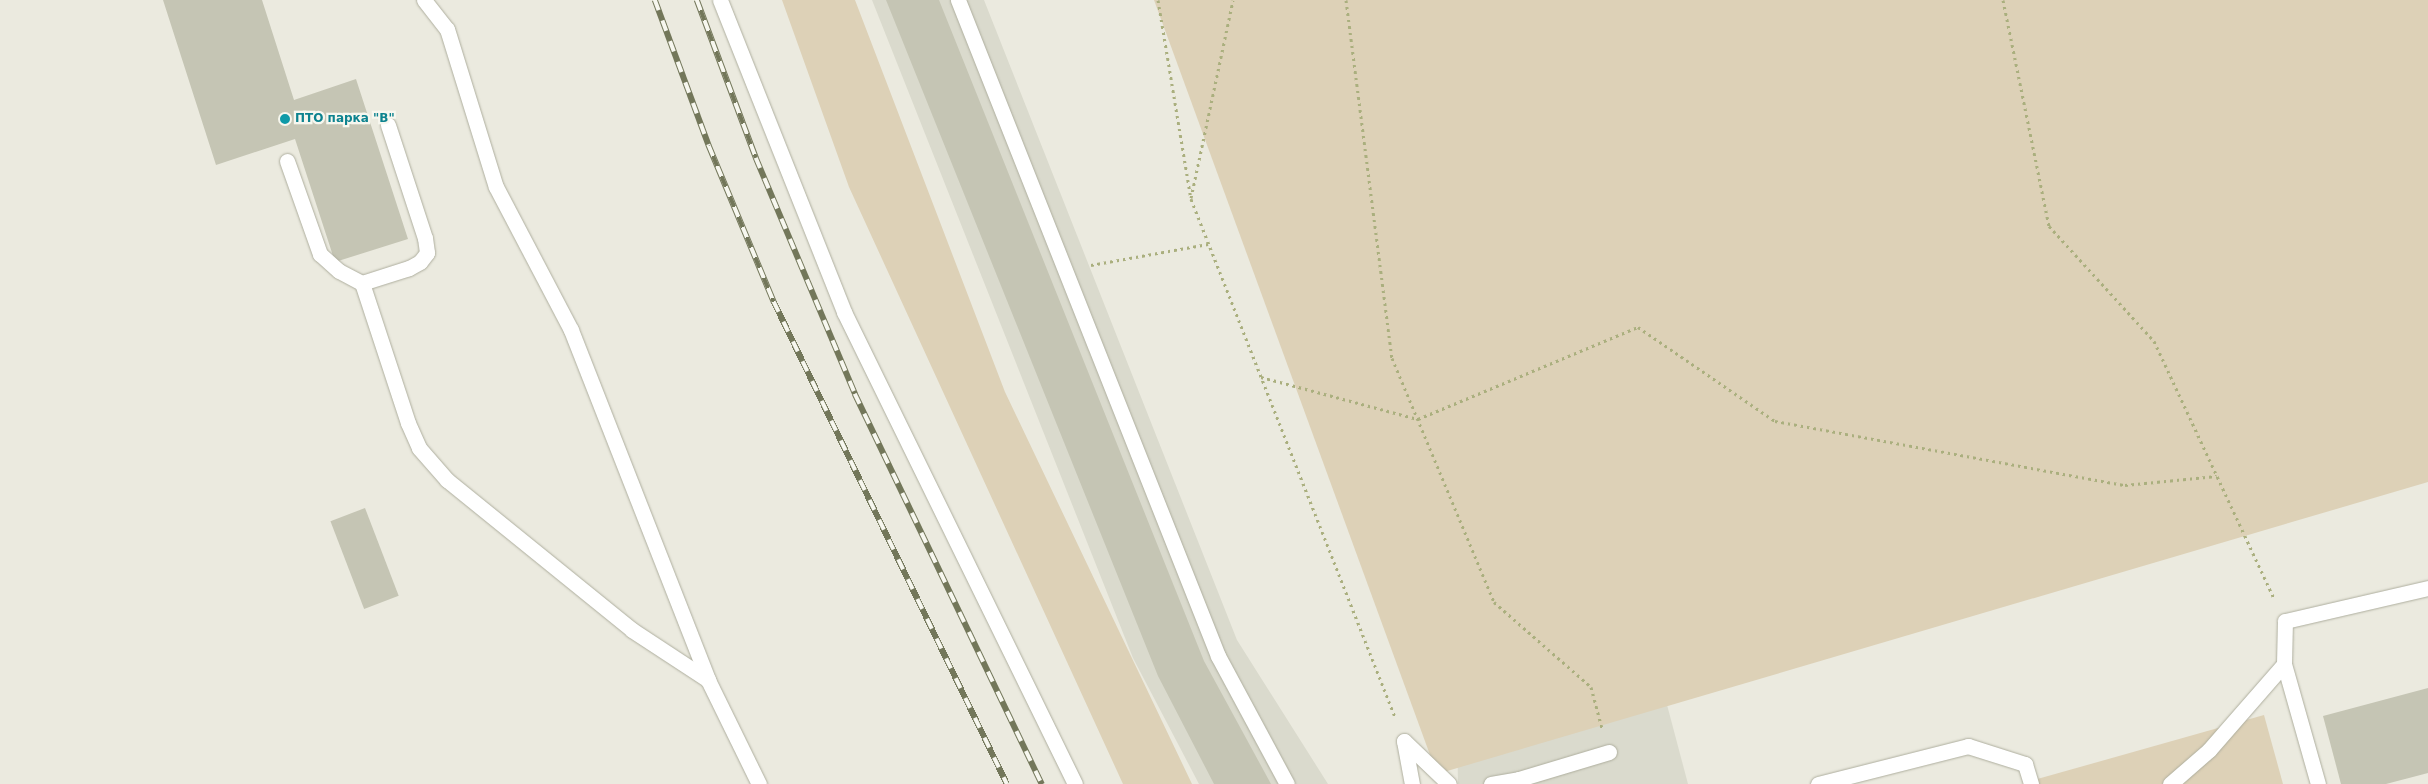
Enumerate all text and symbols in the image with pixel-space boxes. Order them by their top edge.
place label: ПТО парка "В" [295,112,395,126]
marker: ПТО парка "В" [279,113,291,125]

